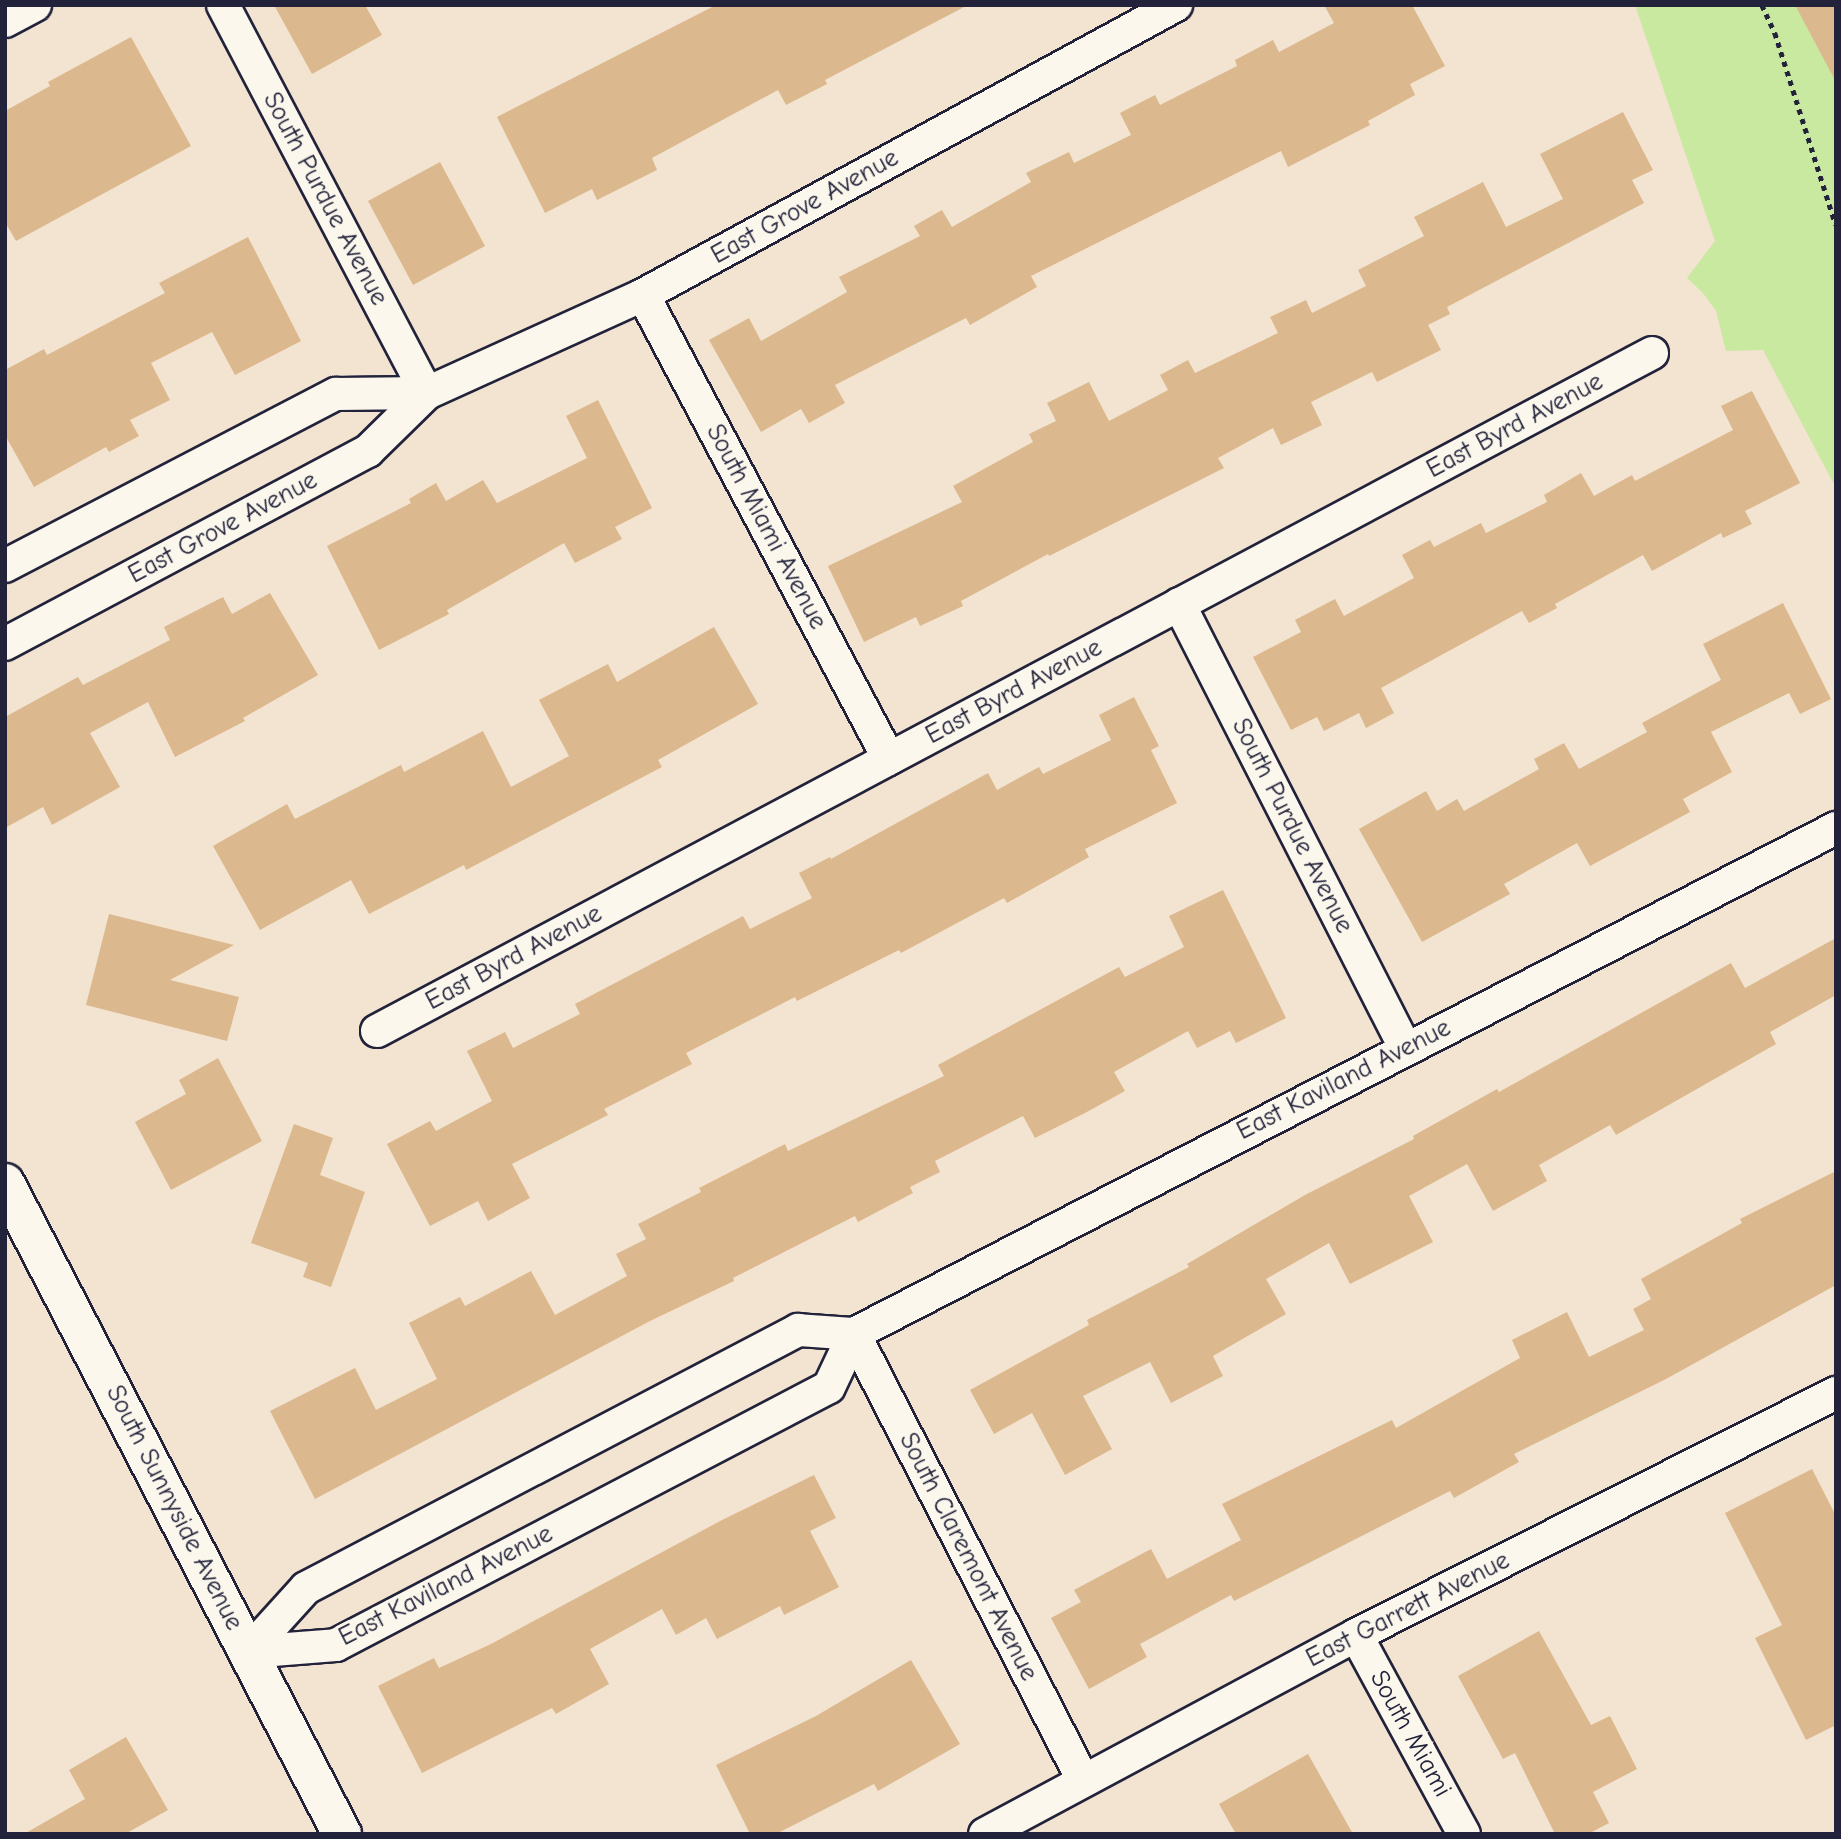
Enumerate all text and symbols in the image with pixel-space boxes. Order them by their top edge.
street label: South Purdue Avenue [256,87,394,311]
street label: East Grove Avenue [706,143,904,271]
street label: East Byrd Avenue [1422,366,1608,486]
street label: South Miami Avenue [699,419,833,635]
street label: East Grove Avenue [123,465,323,591]
street label: East Byrd Avenue [921,632,1107,752]
street label: South Purdue Avenue [1224,713,1360,939]
street label: East Byrd Avenue [421,898,607,1018]
street label: East Kaviland Avenue [1232,1013,1456,1147]
street label: South Sunnyside Avenue [99,1380,249,1636]
street label: South Claremont Avenue [892,1428,1044,1686]
street label: East Kaviland Avenue [334,1519,558,1653]
street label: East Garrett Avenue [1301,1545,1515,1675]
street label: South Miami [1362,1665,1458,1803]

